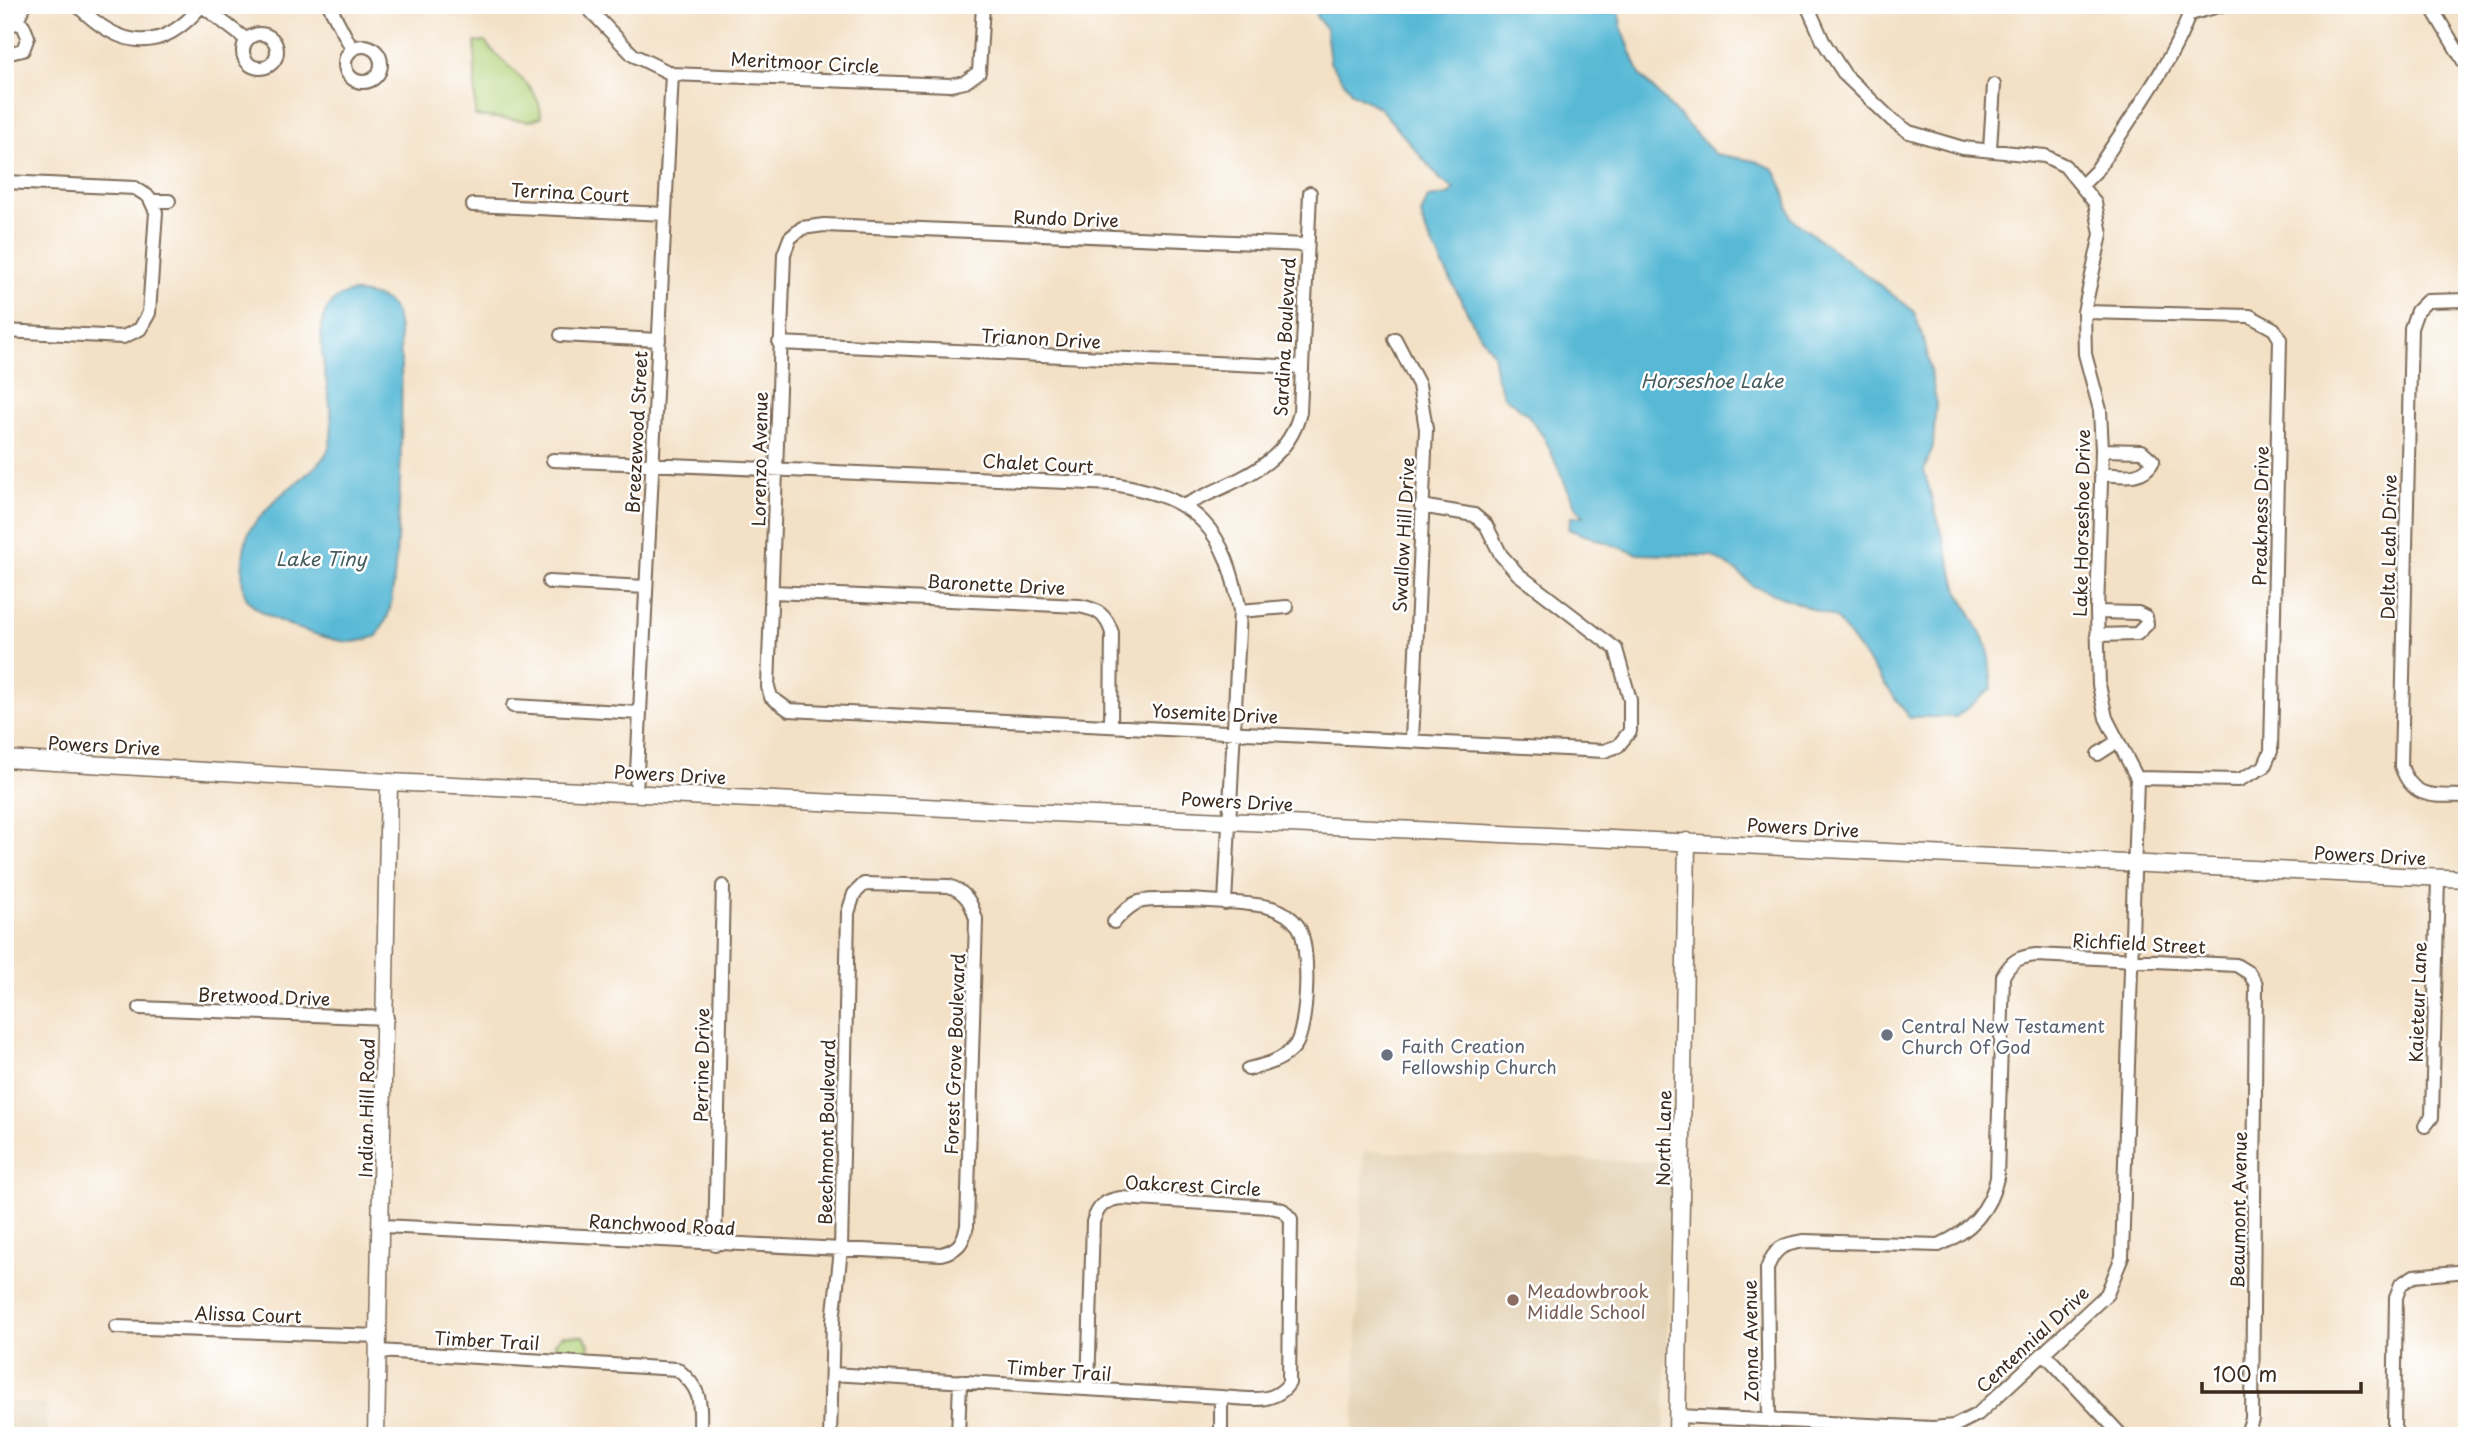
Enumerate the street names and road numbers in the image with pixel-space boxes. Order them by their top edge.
street label: Meritmoor Circle [730,45,880,79]
street label: Terrina Court [510,175,630,209]
street label: Rundo Drive [1013,203,1119,233]
street label: Sardina Boulevard [1266,257,1302,417]
street label: Trianon Drive [980,321,1102,355]
street label: Breezewood Street [618,350,654,514]
street label: Lorenzo Avenue [744,391,774,527]
street label: Lake Horseshoe Drive [2066,429,2096,617]
street label: Preakness Drive [2245,446,2275,586]
street label: Chalet Court [982,447,1094,479]
street label: Swallow Hill Drive [1385,457,1421,613]
street label: Delta Leah Drive [2373,474,2403,620]
street label: Baronette Drive [926,567,1066,601]
street label: Yosemite Drive [1151,696,1279,730]
street label: Powers Drive [47,729,161,761]
street label: Powers Drive [613,758,727,790]
street label: Powers Drive [1180,785,1294,817]
street label: Powers Drive [1746,811,1860,843]
street label: Powers Drive [2313,839,2427,871]
street label: Richfield Street [2072,926,2206,960]
street label: Kaieteur Lane [2401,941,2433,1063]
street label: Forest Grove Boulevard [937,953,971,1155]
street label: Bretwood Drive [197,980,331,1012]
street label: Perrine Drive [687,1008,715,1122]
street label: Indian Hill Road [351,1038,381,1178]
street label: Beechmont Boulevard [811,1039,841,1225]
street label: North Lane [1649,1090,1677,1186]
street label: Beaumont Avenue [2223,1131,2253,1289]
street label: Oakcrest Circle [1124,1168,1262,1202]
street label: Ranchwood Road [588,1207,736,1241]
street label: Zonna Avenue [1735,1279,1765,1402]
street label: Centennial Drive [1969,1279,2095,1399]
street label: Alissa Court [194,1299,302,1329]
street label: Timber Trail [434,1324,540,1356]
street label: Timber Trail [1006,1353,1112,1387]

